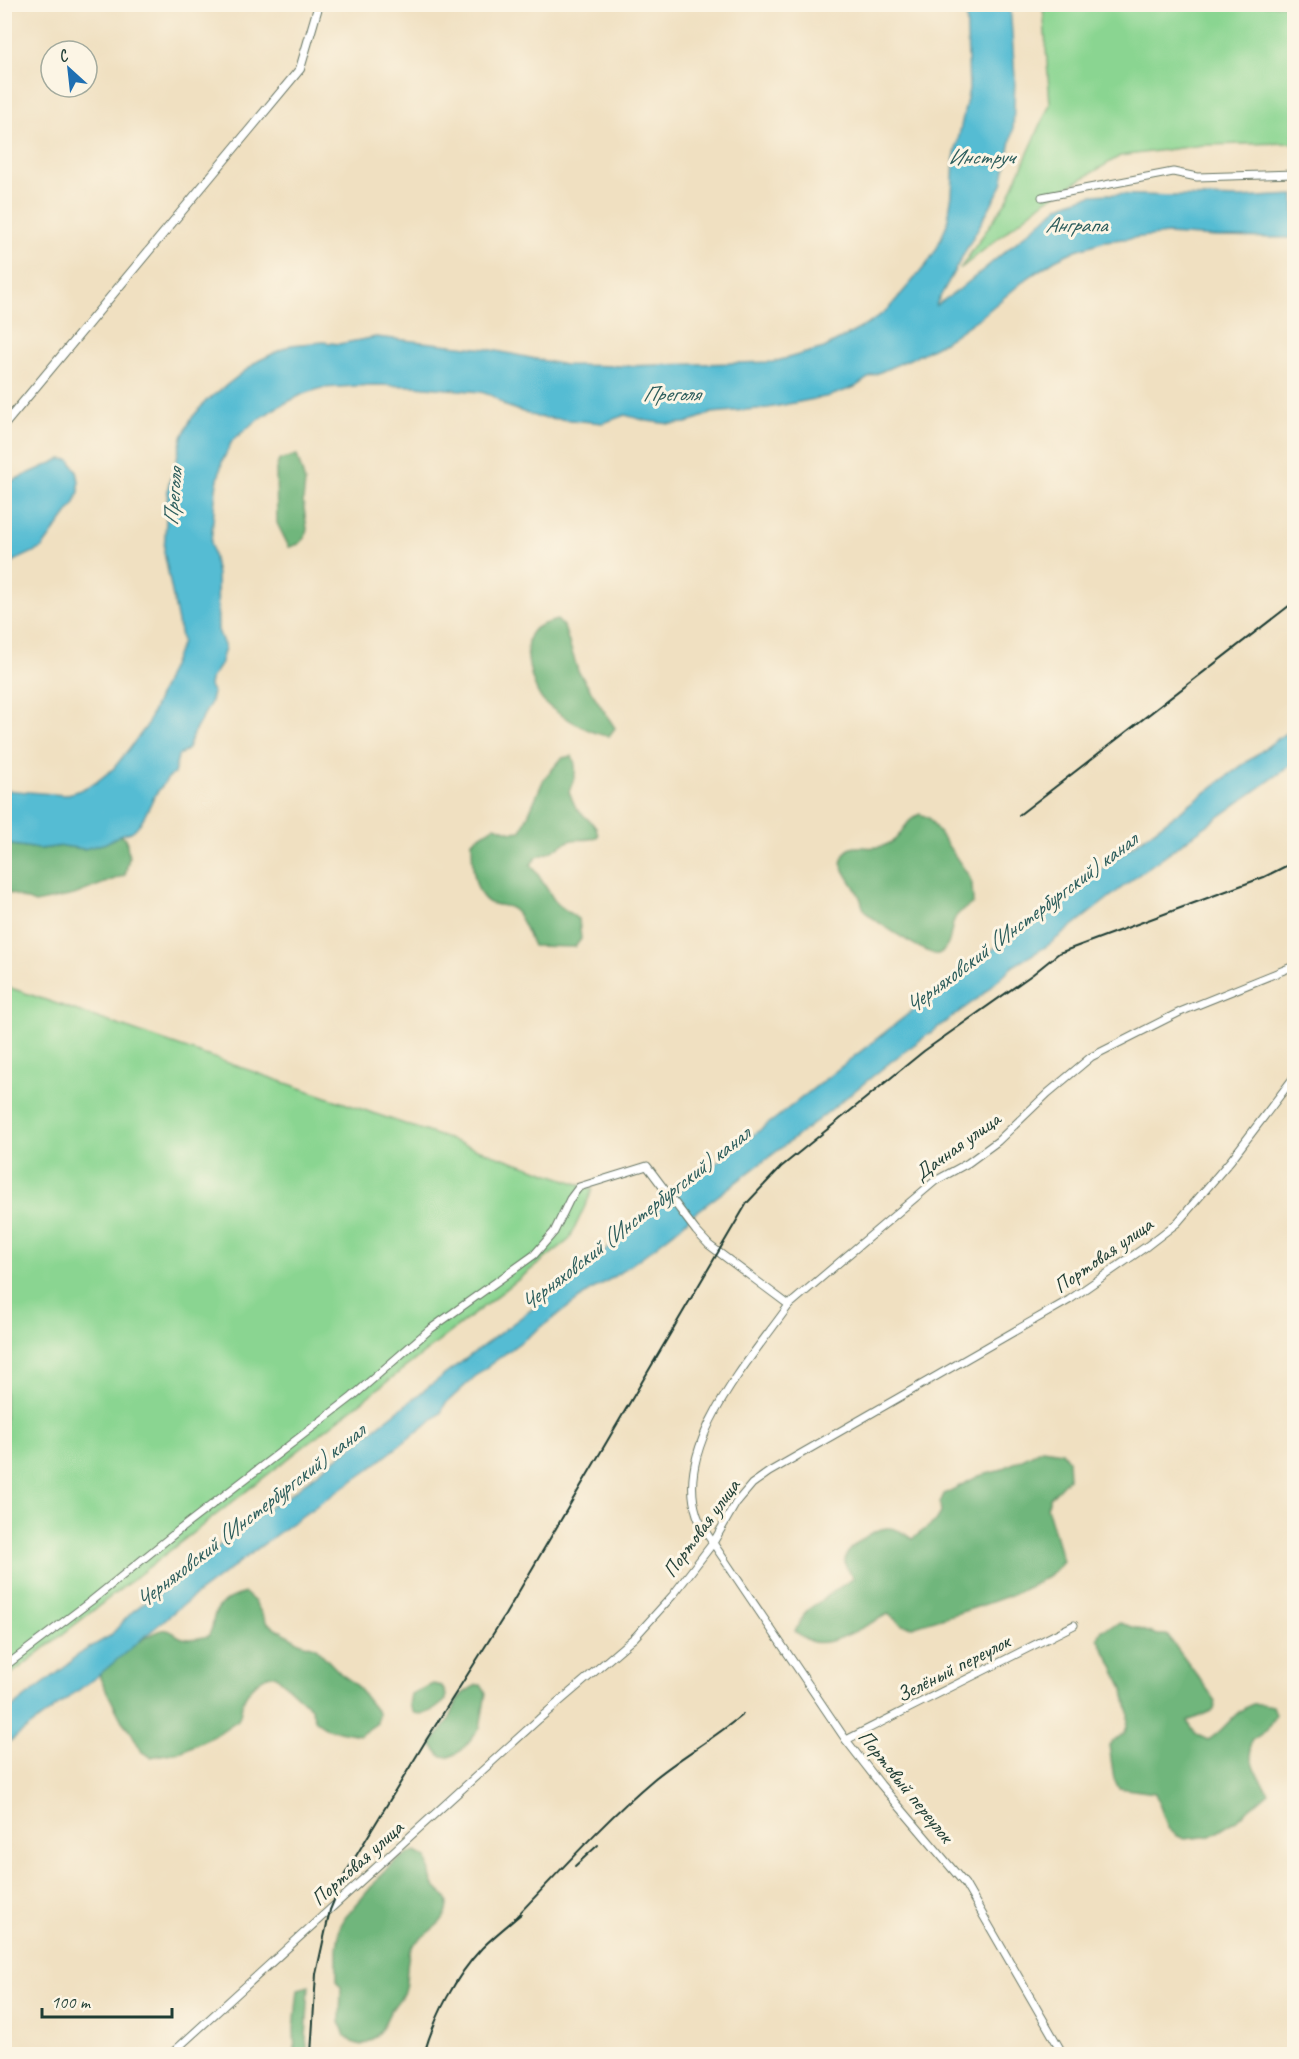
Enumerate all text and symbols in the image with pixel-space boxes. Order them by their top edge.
north arrow [39,39,99,99]
text: С [55,45,73,67]
water label: Инструч [948,143,1018,171]
water label: Анграпа [1045,211,1109,239]
water label: Преголя [643,380,703,408]
water label: Преголя [157,464,190,527]
water label: Черняховский (Инстербургский) канал [899,824,1146,1020]
street label: Дачная улица [909,1105,1007,1186]
water label: Черняховский (Инстербургский) канал [515,1118,759,1317]
street label: Портовая улица [1048,1210,1159,1299]
water label: Черняховский (Инстербургский) канал [130,1415,374,1614]
street label: Портовая улица [657,1472,746,1582]
street label: Зелёный переулок [892,1627,1016,1708]
street label: Портовый переулок [853,1724,961,1849]
street label: Портовая улица [305,1814,410,1911]
scale bar [42,1981,172,2019]
text: 100 m [51,1991,92,2013]

